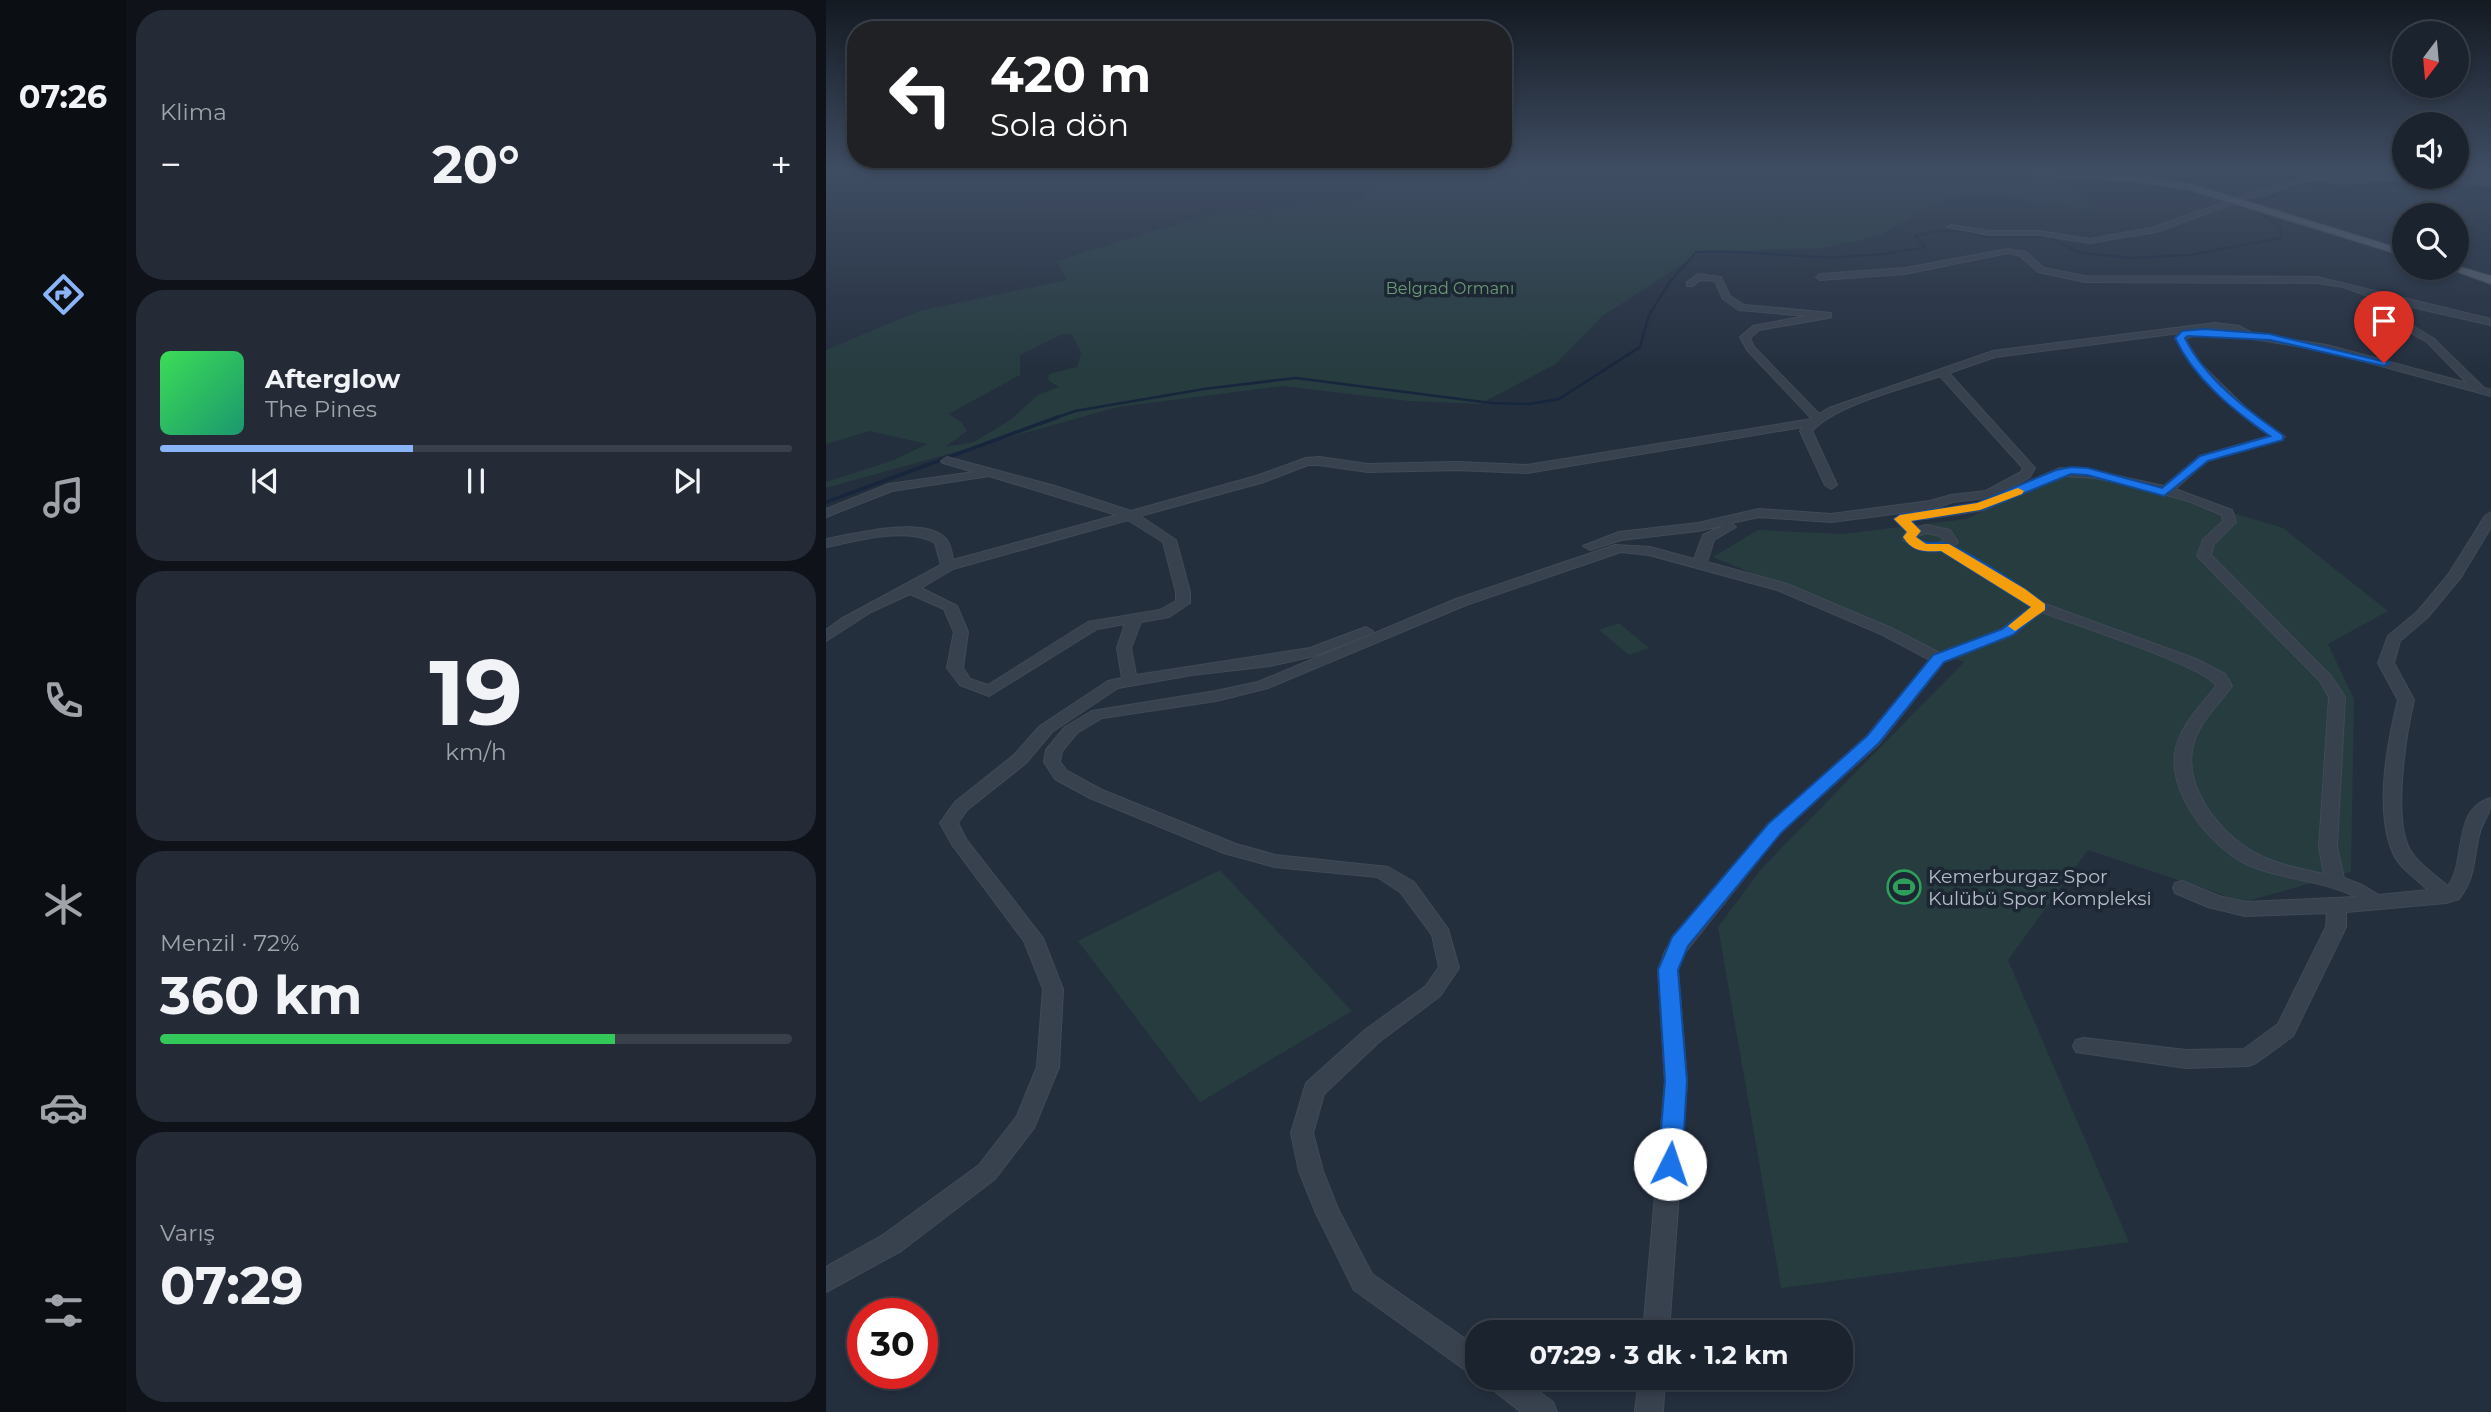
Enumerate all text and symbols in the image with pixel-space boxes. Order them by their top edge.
north arrow [2392,21,2469,98]
map controls [2392,21,2469,280]
text: 420 m [990,45,1151,104]
icon: left [875,49,966,140]
text: 07:26 [19,77,107,116]
text: Klima [160,98,227,126]
text: Sola dön [990,105,1129,144]
button: sound [2392,112,2469,189]
text: 20° [432,133,520,196]
text: − [160,141,182,188]
text: + [770,141,792,188]
button: search [2392,203,2469,280]
icon: directions [39,270,88,319]
park label: Belgrad Ormanı [1386,279,1514,298]
pin [2354,291,2414,363]
icon: arrive [2365,302,2403,340]
text: Afterglow [265,363,400,395]
text: The Pines [265,395,377,423]
icon: previous [246,462,284,500]
icon: pause [457,462,495,500]
icon: next [668,462,706,500]
icon: music [39,473,88,522]
text: 19 [429,637,523,748]
icon: phone [39,676,88,725]
text: km/h [445,738,507,766]
place label: Kemerburgaz Spor Kulübü Spor Kompleksi [1928,865,2152,910]
sports icon: Kemerburgaz Spor Kulübü Spor Kompleksi [1885,868,1923,906]
icon: climate [39,880,88,929]
text: Menzil · 72% [160,929,299,957]
text: 360 km [160,964,362,1027]
icon: car [39,1083,88,1132]
position arrow [1633,1127,1707,1201]
text: Varış [160,1219,215,1247]
text: 07:29 [160,1254,304,1317]
icon: filters [39,1286,88,1335]
speed limit sign: 30 [847,1298,938,1389]
text: 07:29 · 3 dk · 1.2 km [1530,1339,1788,1371]

